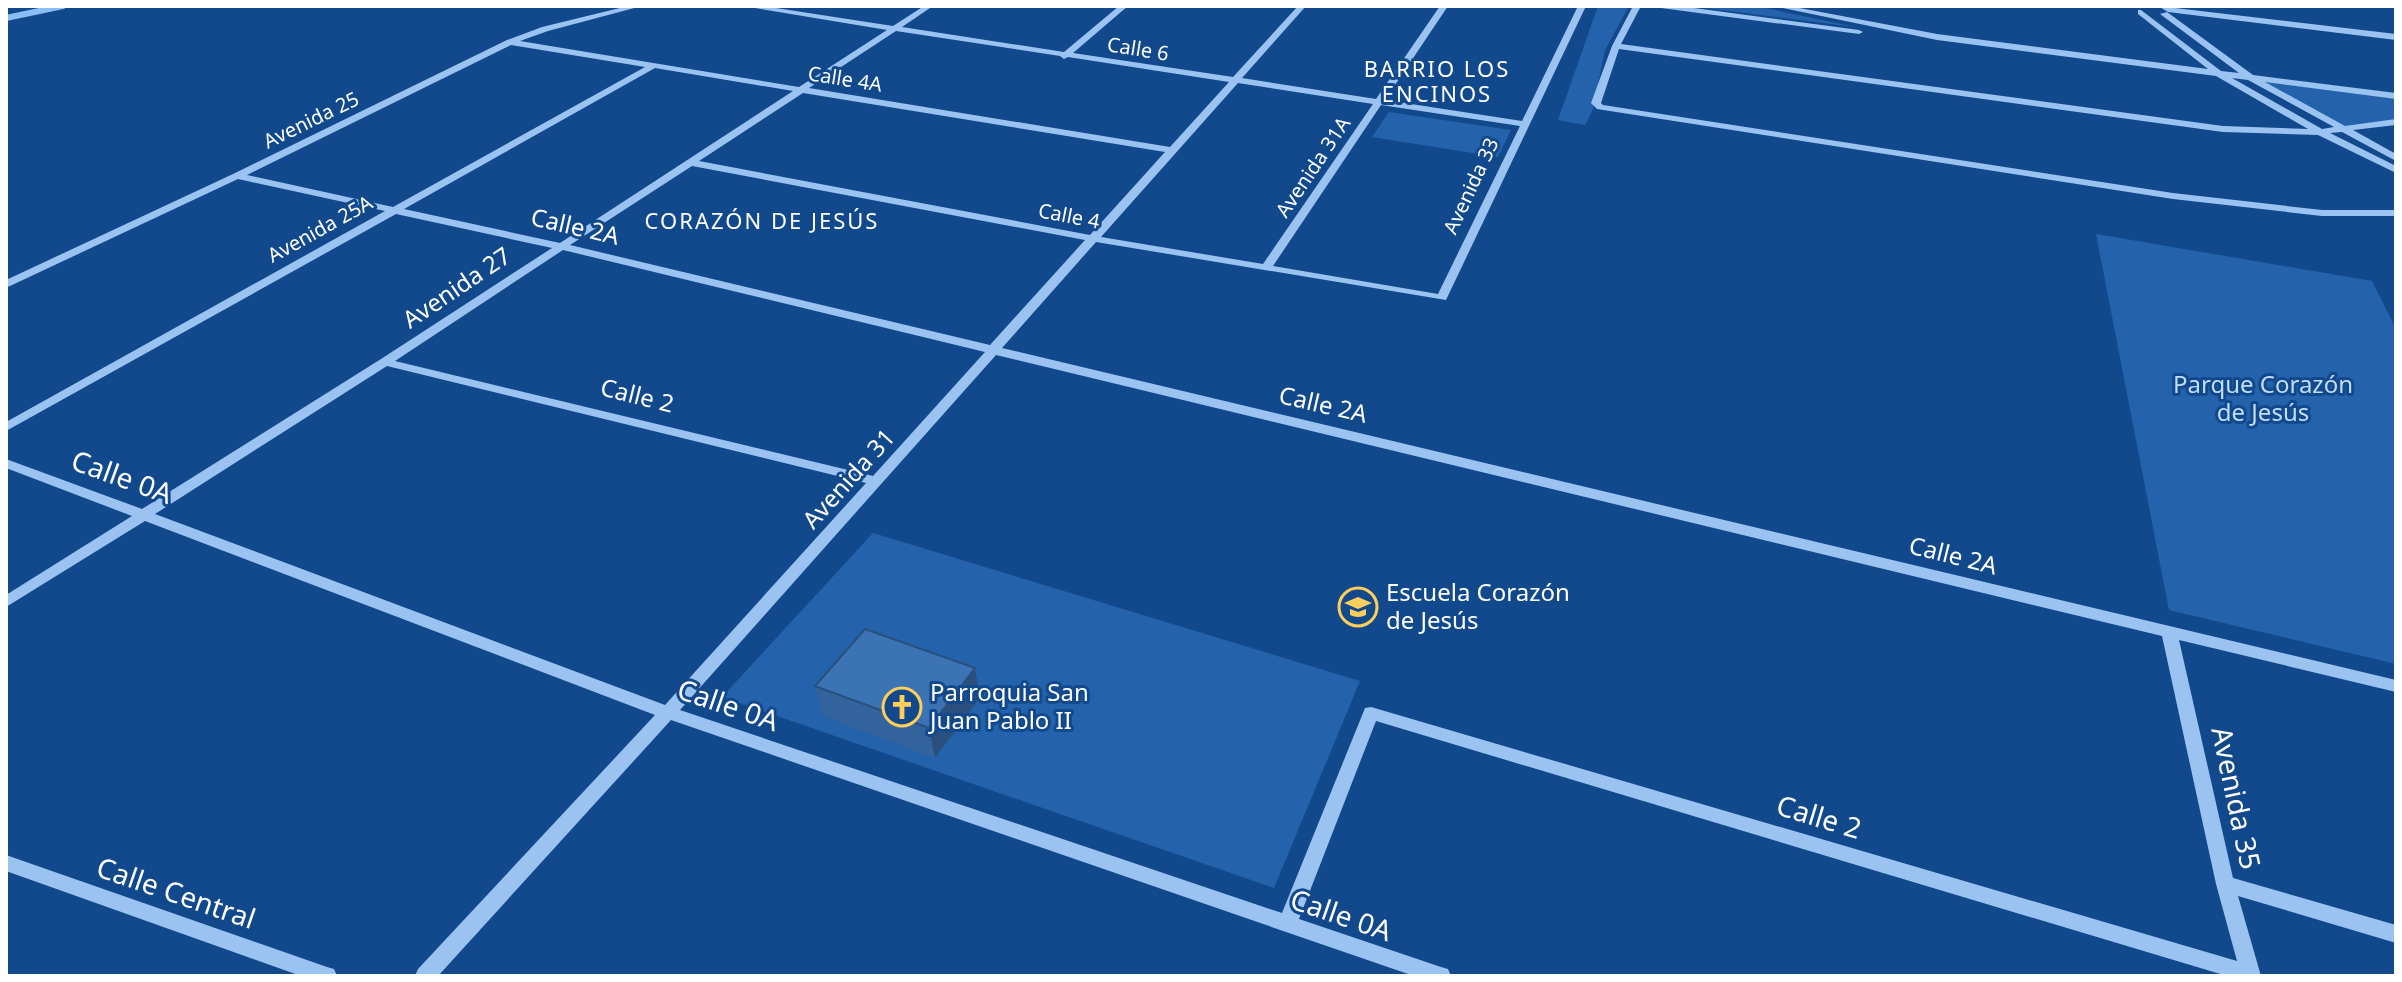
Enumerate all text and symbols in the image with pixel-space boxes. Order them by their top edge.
street label: Calle 6 [1105,30,1171,67]
district label: BARRIO LOS ENCINOS [1364,53,1510,108]
street label: Calle 4A [806,59,884,98]
street label: Avenida 25 [258,85,363,154]
street label: Avenida 31A [1269,111,1356,222]
street label: Avenida 33 [1436,133,1505,238]
street label: Avenida 25A [262,189,377,269]
street label: Calle 4 [1036,196,1103,235]
street label: Calle 2A [528,199,623,252]
district label: CORAZÓN DE JESÚS [645,205,879,235]
street label: Avenida 27 [396,238,517,335]
park label: Parque Corazón de Jesús [2173,367,2353,428]
street label: Calle 2 [597,370,678,420]
street label: Calle 2A [1276,377,1371,430]
street label: Avenida 31 [794,421,902,535]
street label: Calle 0A [67,440,178,512]
street label: Calle 2A [1906,528,2002,582]
place label: Escuela Corazón de Jesús [1386,575,1570,636]
school or university icon: Escuela Corazón de Jesús [1337,586,1379,628]
street label: Calle 0A [673,669,784,739]
place label: Parroquia San Juan Pablo II [928,675,1089,736]
church icon: Parroquia San Juan Pablo II [881,686,923,728]
street label: Avenida 35 [2203,723,2271,873]
street label: Calle 2 [1772,785,1866,847]
street label: Calle Central [92,847,261,937]
street label: Calle 0A [1286,879,1397,949]

